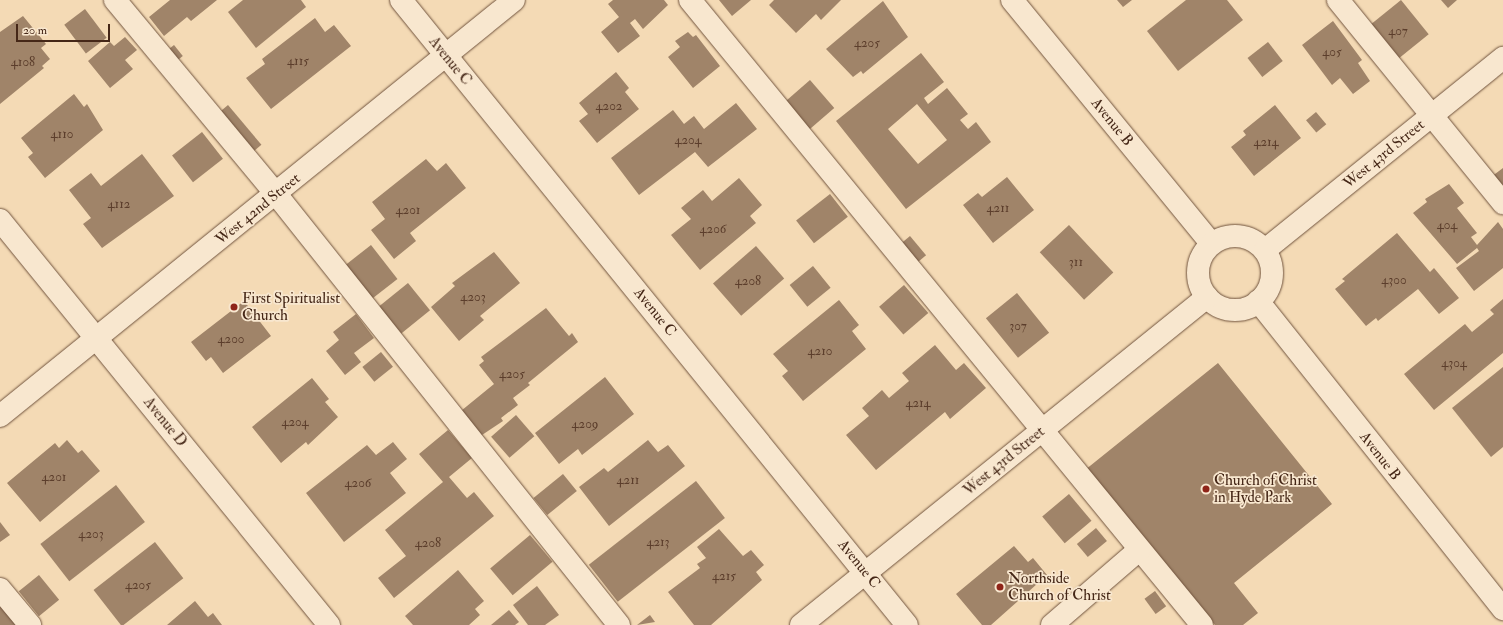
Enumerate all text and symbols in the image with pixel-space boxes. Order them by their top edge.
scale bar [18,16,112,42]
text: 20 m [23,23,47,38]
house number: 407 [1388,23,1408,39]
street label: Avenue C [425,33,475,89]
house number: 4205 [854,35,880,51]
house number: 405 [1322,44,1342,60]
house number: 4115 [287,53,309,69]
house number: 4108 [11,54,35,70]
street label: Avenue B [1087,94,1137,150]
house number: 4202 [596,98,622,114]
street label: West 43rd Street [1340,116,1428,192]
house number: 4110 [51,126,73,142]
house number: 4204 [674,132,702,148]
house number: 4214 [1253,134,1279,150]
street label: West 42nd Street [212,169,304,249]
house number: 4112 [108,196,130,212]
house number: 4211 [987,200,1009,216]
house number: 4201 [396,202,420,218]
house number: 404 [1437,217,1457,233]
house number: 4206 [700,221,726,237]
house number: 311 [1069,254,1083,270]
house number: 4300 [1381,272,1407,288]
house number: 4208 [735,273,761,289]
street label: Avenue C [630,284,680,340]
place label: First Spiritualist Church [242,289,340,324]
house number: 4203 [460,289,486,305]
marker: First Spiritualist Church [229,302,239,312]
house number: 307 [1009,318,1027,334]
house number: 4200 [218,331,244,347]
house number: 4210 [808,343,832,359]
house number: 4304 [1441,355,1467,371]
house number: 4205 [499,366,525,382]
street label: Avenue D [140,393,190,451]
house number: 4214 [905,395,931,411]
house number: 4204 [281,414,309,430]
house number: 4209 [572,416,598,432]
street label: West 43rd Street [960,423,1048,499]
street label: Avenue B [1356,428,1404,484]
house number: 4201 [42,469,66,485]
place label: Church of Christ in Hyde Park [1214,471,1317,506]
house number: 4211 [617,472,639,488]
house number: 4206 [345,475,371,491]
marker: Church of Christ in Hyde Park [1201,484,1211,494]
house number: 4203 [78,526,104,542]
house number: 4213 [646,534,670,550]
house number: 4208 [415,535,441,551]
street label: Avenue C [834,536,884,592]
house number: 4215 [712,568,736,584]
place label: Northside Church of Christ [1008,569,1111,604]
house number: 4205 [125,577,151,593]
marker: Northside Church of Christ [995,582,1005,592]

